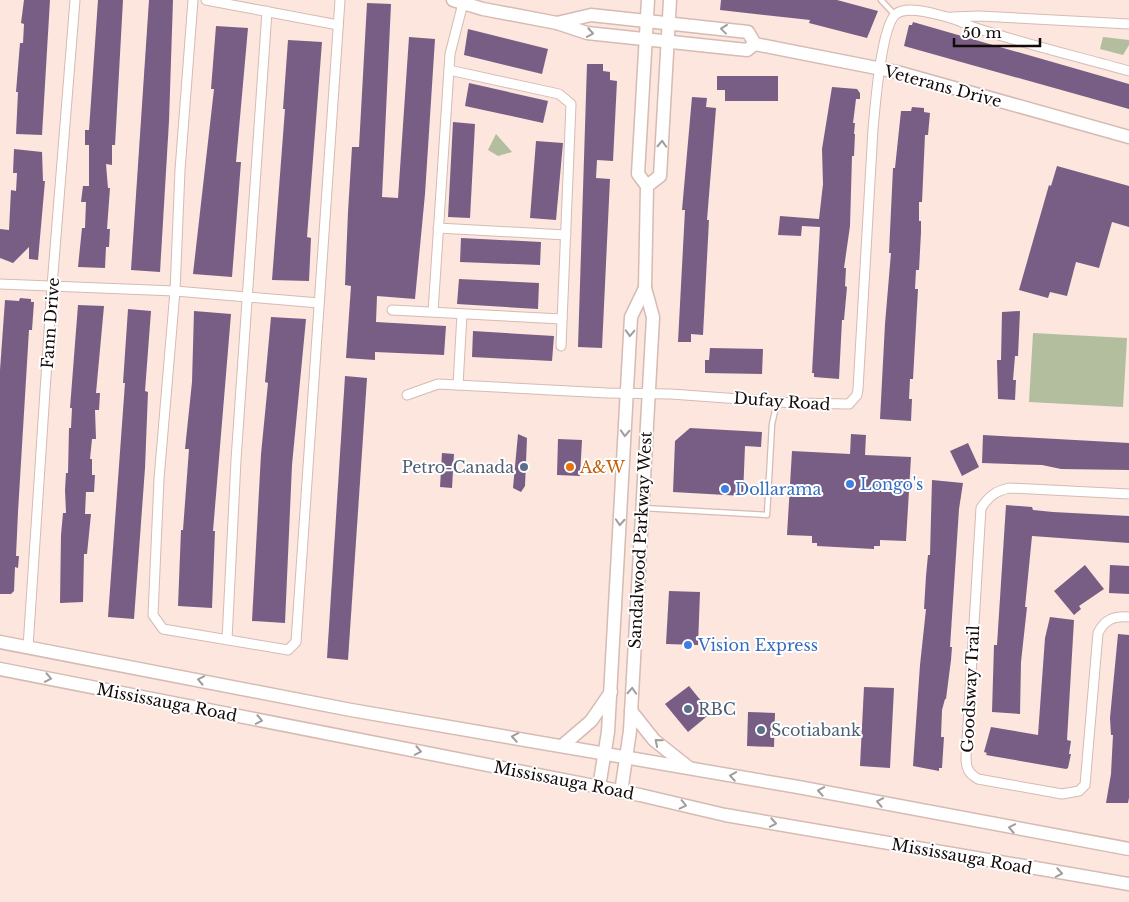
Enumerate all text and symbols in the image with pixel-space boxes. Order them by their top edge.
scale bar [954,15,1040,47]
text: 50 m [962,23,1002,42]
one-way arrow [720,24,728,35]
one-way arrow [586,27,595,37]
street label: Veterans Drive [881,60,1004,111]
one-way arrow [656,140,667,148]
street label: Fann Drive [37,277,63,369]
one-way arrow [625,330,635,338]
street label: Dufay Road [733,388,831,414]
one-way arrow [620,429,631,437]
street label: Sandalwood Parkway West [624,431,656,649]
place label: Petro-Canada [402,457,514,477]
place label: A&W [579,457,625,477]
marker: Petro-Canada [518,461,530,473]
marker: A&W [564,461,576,473]
place label: Longo's [860,474,923,494]
marker: Longo's [844,478,856,490]
place label: Dollarama [735,479,822,499]
marker: Dollarama [719,483,731,495]
one-way arrow [615,518,626,526]
street label: Goodsway Trail [957,625,983,753]
place label: Vision Express [697,635,818,655]
marker: Vision Express [682,639,694,651]
one-way arrow [43,673,52,683]
one-way arrow [196,676,205,686]
street label: Mississauga Road [95,679,239,725]
one-way arrow [627,687,638,695]
place label: RBC [698,699,736,719]
marker: RBC [682,703,694,715]
one-way arrow [254,714,263,725]
place label: Scotiabank [771,720,861,740]
marker: Scotiabank [755,724,767,736]
one-way arrow [510,732,519,742]
one-way arrow [654,739,663,748]
one-way arrow [414,746,423,756]
street label: Mississauga Road [492,757,636,803]
one-way arrow [728,771,737,781]
one-way arrow [817,786,825,797]
one-way arrow [876,797,885,808]
one-way arrow [678,799,687,810]
one-way arrow [769,818,778,828]
one-way arrow [1008,823,1017,833]
street label: Mississauga Road [890,834,1034,878]
one-way arrow [1054,867,1063,877]

